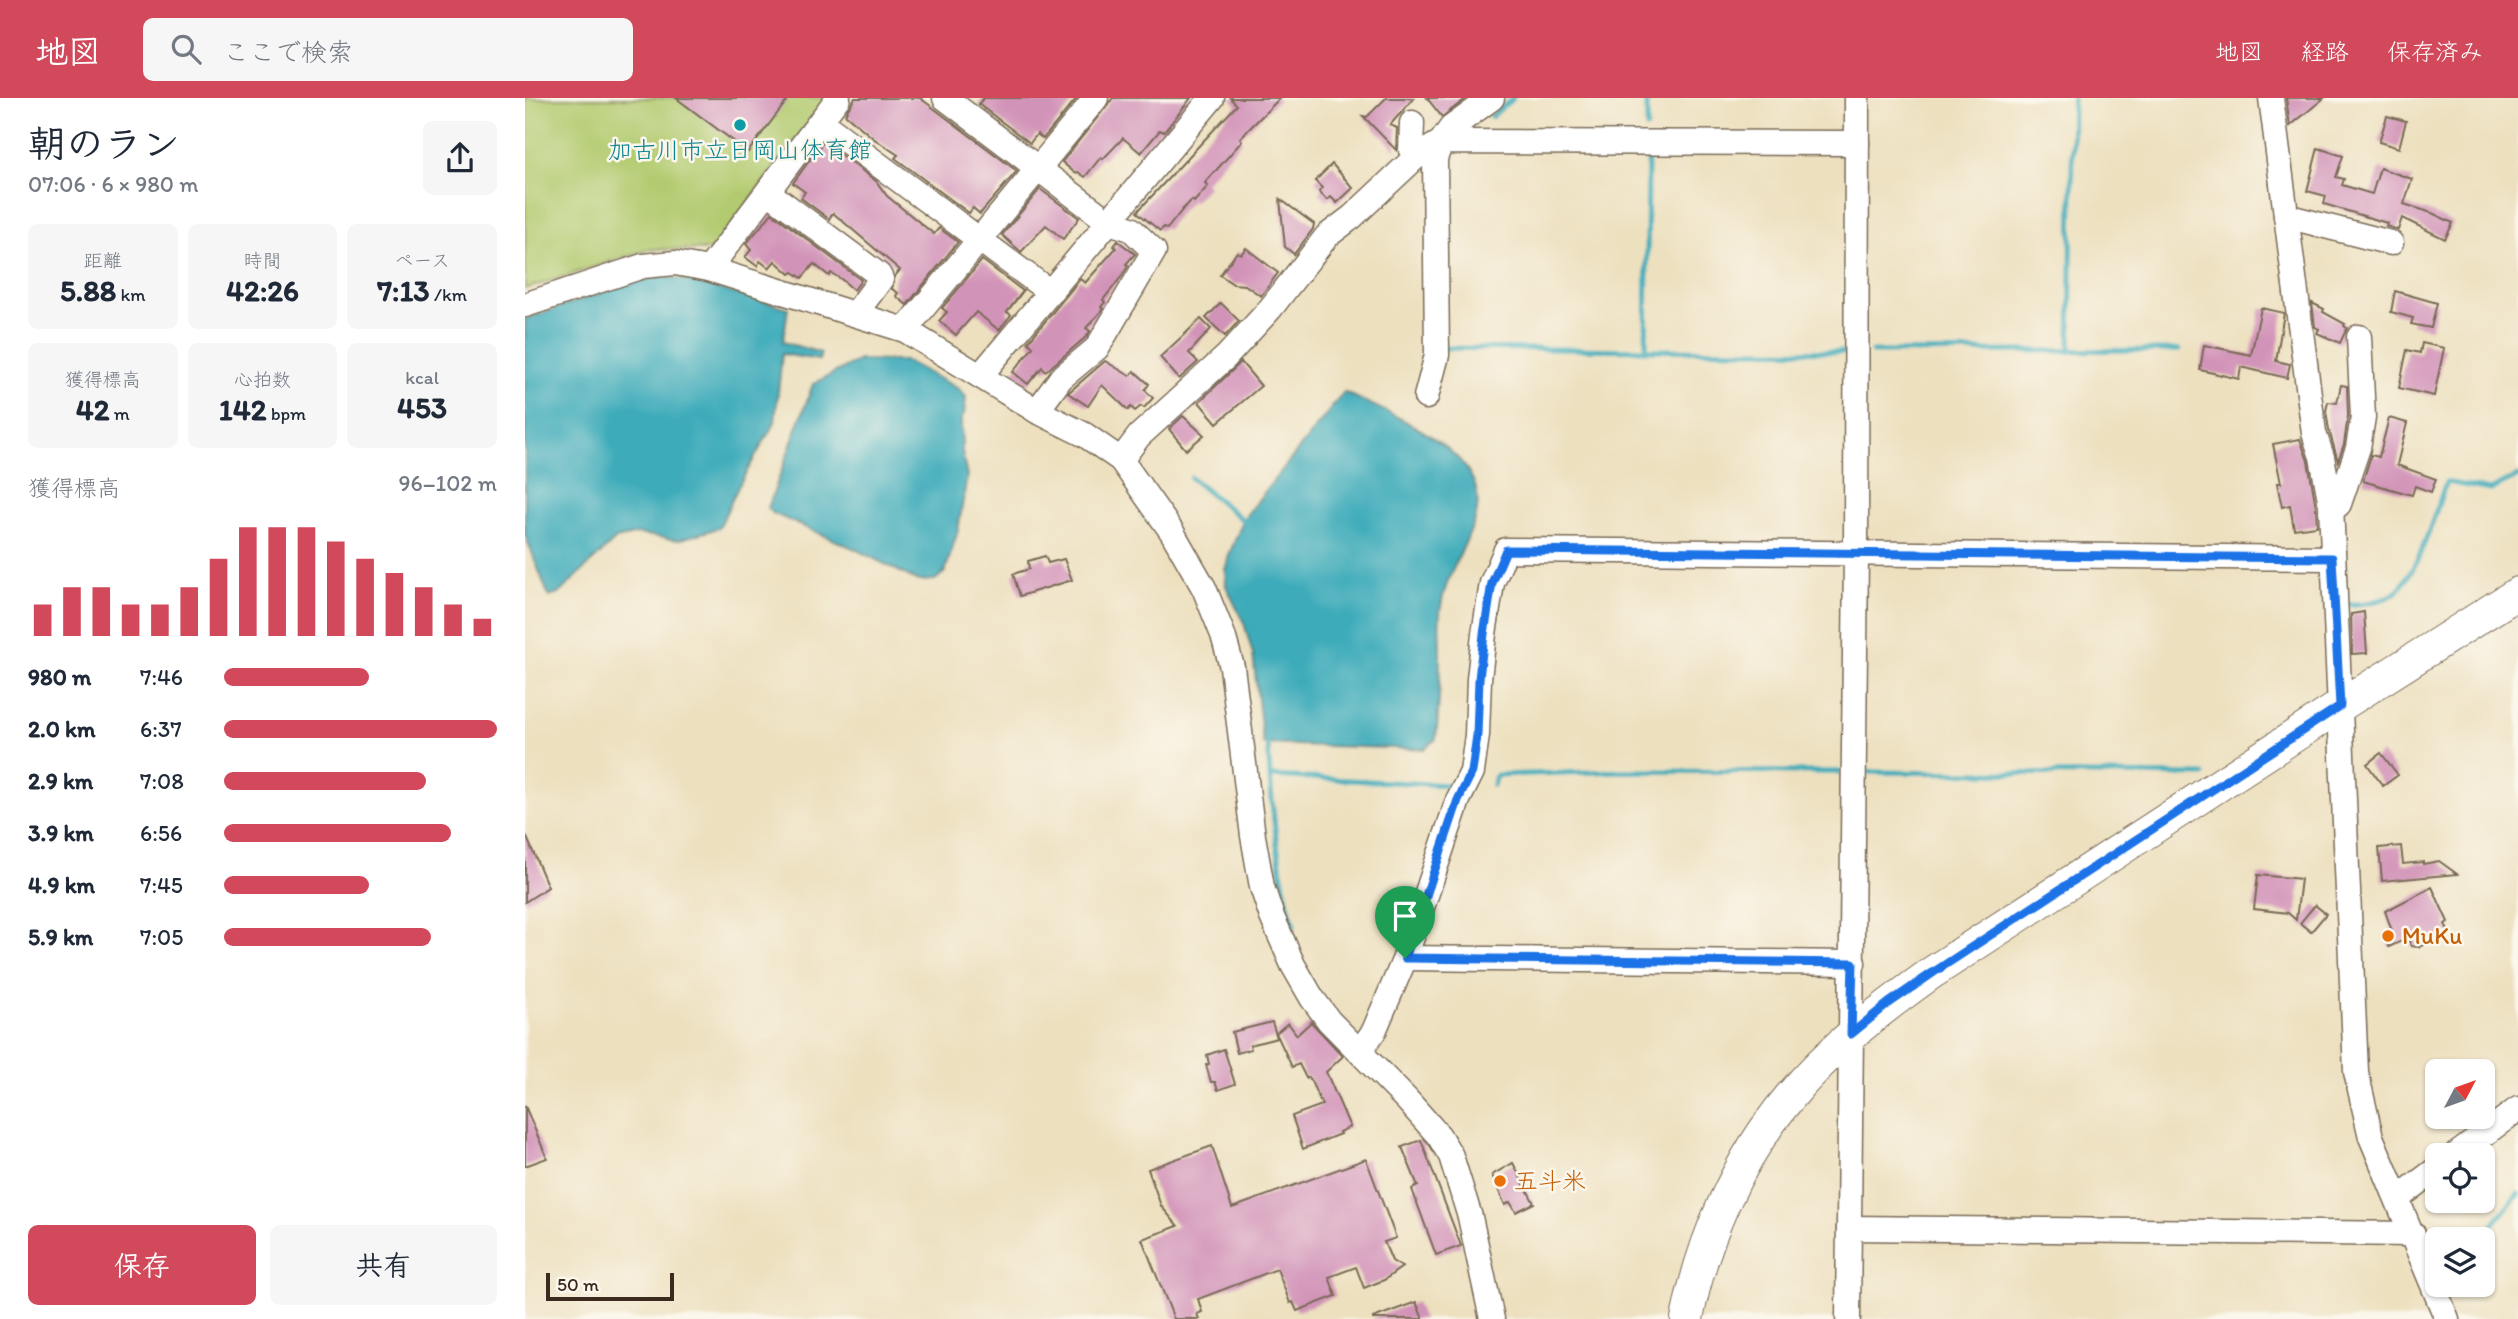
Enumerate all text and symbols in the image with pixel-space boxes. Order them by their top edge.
search box [143,18,633,81]
icon: search [167,30,205,68]
text: 地図 [35,32,101,71]
text: ここで検索 [223,36,353,68]
text: 地図 [2215,37,2263,66]
text: 経路 [2301,37,2349,66]
text: 保存済み [2387,37,2483,66]
marker: 加古川市立日岡山体育館 [732,117,748,133]
text: 朝のラン [28,121,180,167]
button: share [423,121,497,195]
place label: 加古川市立日岡山体育館 [608,135,872,164]
text: 07:06 · 6 × 980 m [28,170,199,198]
text: 距離 [84,249,122,272]
text: 時間 [243,249,282,272]
text: ペース [394,249,450,272]
text: 5.88 [60,272,116,309]
text: 42:26 [226,272,299,309]
text: 7:13 [377,272,430,309]
text: km [116,283,146,306]
text: /km [430,283,467,306]
text: kcal [405,366,439,389]
text: 獲得標高 [65,368,141,391]
text: 心拍数 [234,368,291,391]
text: 453 [397,389,447,426]
text: 42 [76,391,110,428]
text: 142 [219,391,267,428]
text: m [110,402,130,425]
text: bpm [267,402,306,425]
text: 96–102 m [399,469,497,497]
text: 獲得標高 [28,474,120,502]
text: 980 m [28,663,91,691]
text: 7:46 [140,663,183,691]
text: 2.0 km [28,715,96,743]
text: 6:37 [140,715,182,743]
text: 2.9 km [28,767,93,795]
text: 7:08 [140,767,184,795]
text: 3.9 km [28,819,94,847]
text: 6:56 [140,819,182,847]
text: 4.9 km [28,871,95,899]
text: 7:45 [140,871,183,899]
pin [1375,886,1435,958]
icon: arrive [1386,897,1424,935]
place label: MuKu [2402,921,2462,950]
text: 5.9 km [28,923,93,951]
text: 7:05 [140,923,183,951]
marker: MuKu [2380,928,2396,944]
north arrow [2425,1059,2495,1129]
map controls [2425,1059,2495,1297]
button: locate [2425,1143,2495,1213]
place label: 五斗米 [1514,1166,1586,1195]
marker: 五斗米 [1492,1173,1508,1189]
button: 保存 [28,1225,256,1305]
button: 共有 [270,1225,497,1305]
button: layers [2425,1227,2495,1297]
scale bar [546,1270,674,1302]
text: 50 m [557,1273,599,1296]

